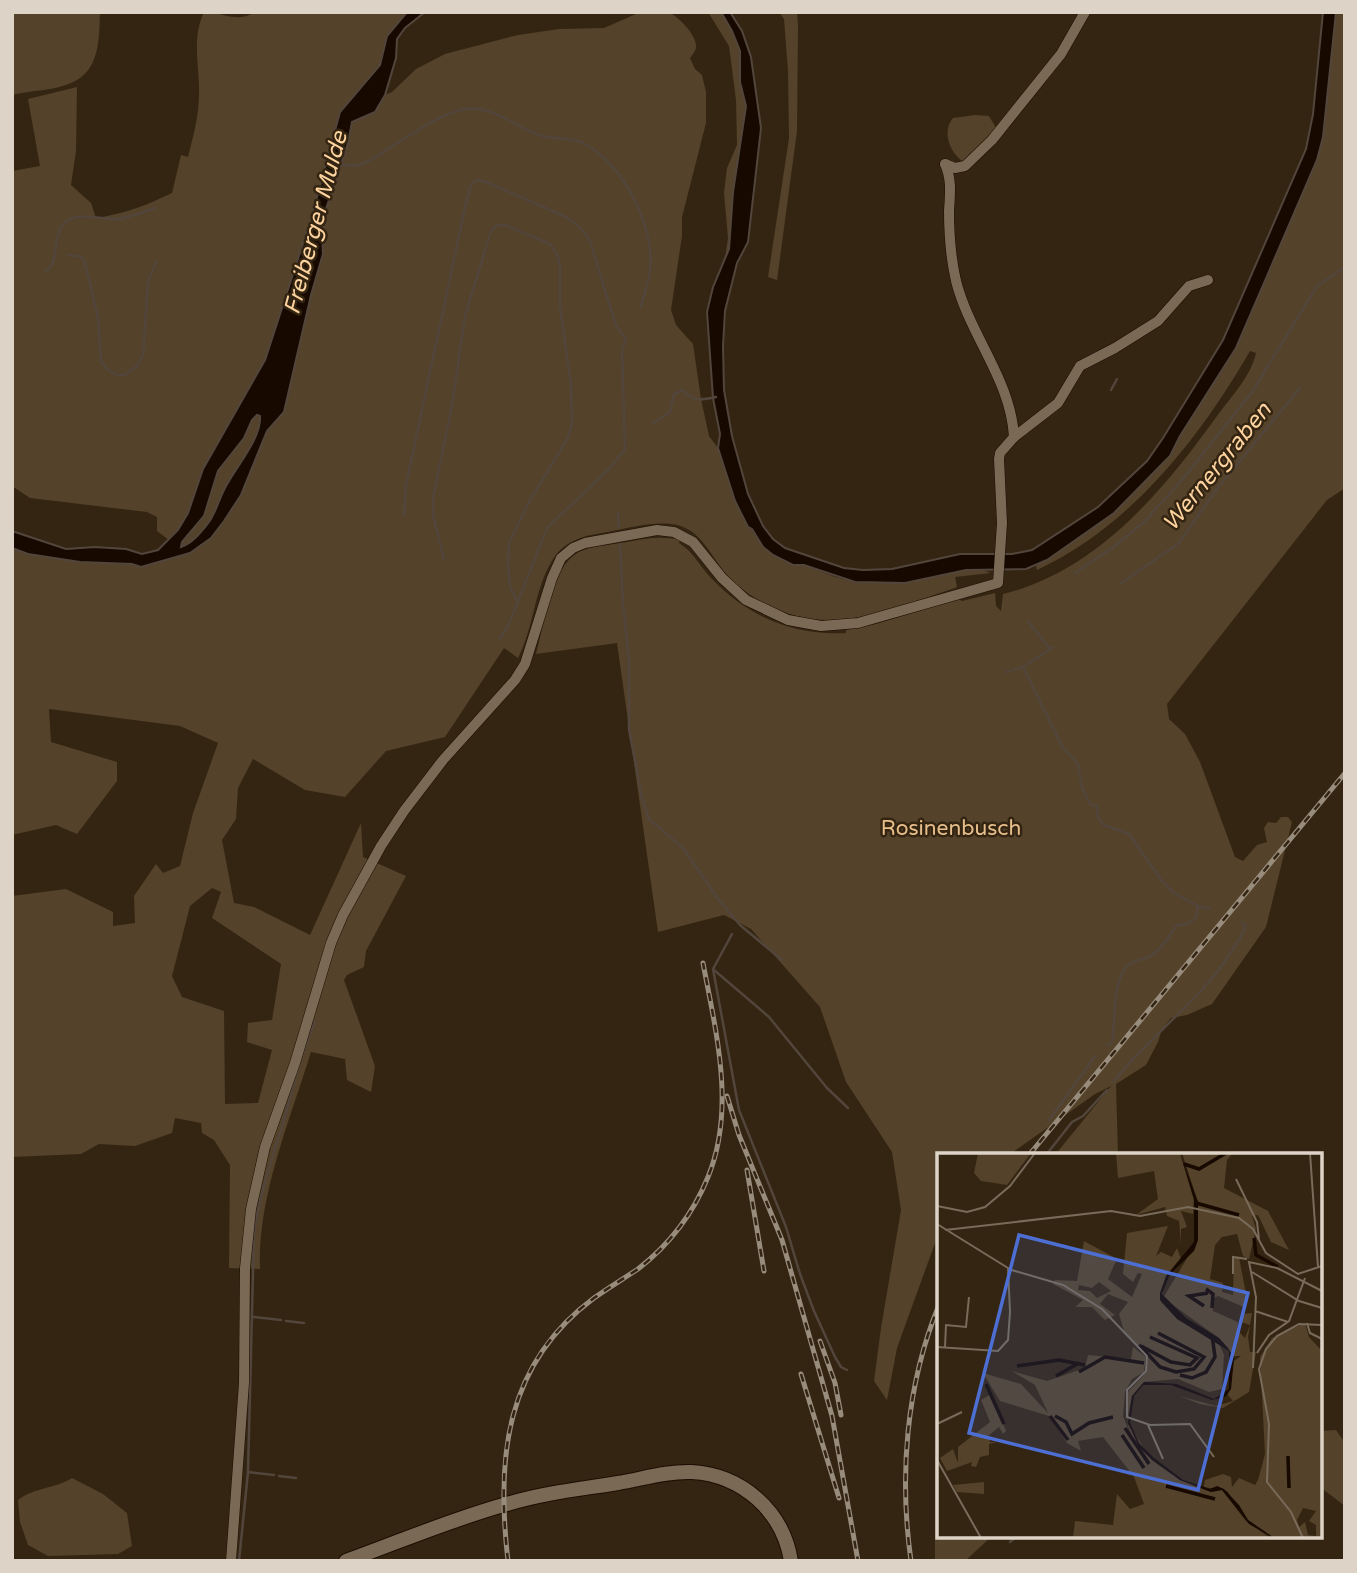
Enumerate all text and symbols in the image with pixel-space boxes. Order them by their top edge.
water label: Freiberger Mulde [278,127,354,317]
water label: Wernergraben [1157,396,1278,537]
park label: Rosinenbusch [881,816,1021,841]
inset map [937,1153,1322,1538]

